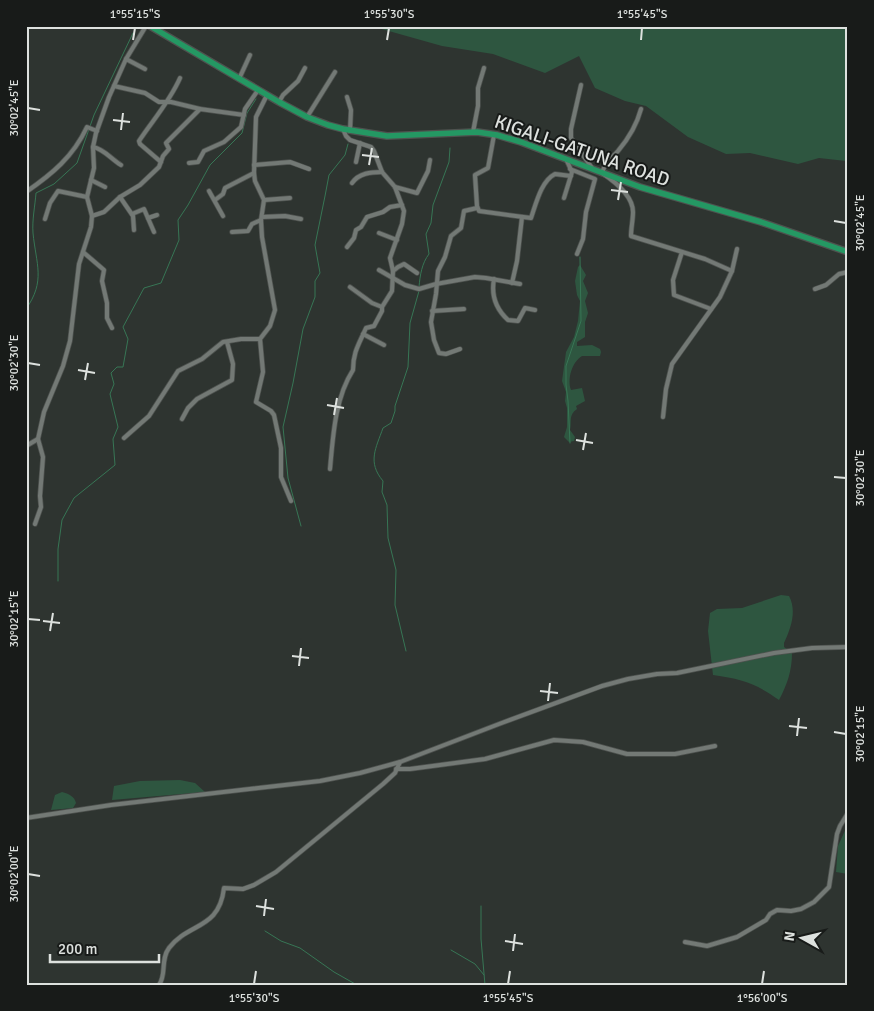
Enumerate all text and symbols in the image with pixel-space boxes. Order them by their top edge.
text: 1°55'15"S [110,7,161,22]
text: 1°55'30"S [364,7,415,22]
text: 1°55'45"S [617,7,668,22]
text: 30°02'45"E [7,79,22,137]
street label: KIGALI-GATUNA ROAD [491,110,673,192]
text: 30°02'45"E [853,194,868,252]
text: 30°02'30"E [7,334,22,392]
text: 30°02'30"E [853,449,868,507]
text: 30°02'15"E [7,590,22,648]
text: 30°02'15"E [853,705,868,763]
text: 30°02'00"E [7,845,22,903]
north arrow [776,914,826,964]
text: N [781,930,799,942]
scale bar [50,931,159,963]
text: 200 m [58,940,98,958]
text: 1°55'30"S [229,991,280,1006]
text: 1°55'45"S [483,991,534,1006]
text: 1°56'00"S [737,991,788,1006]

